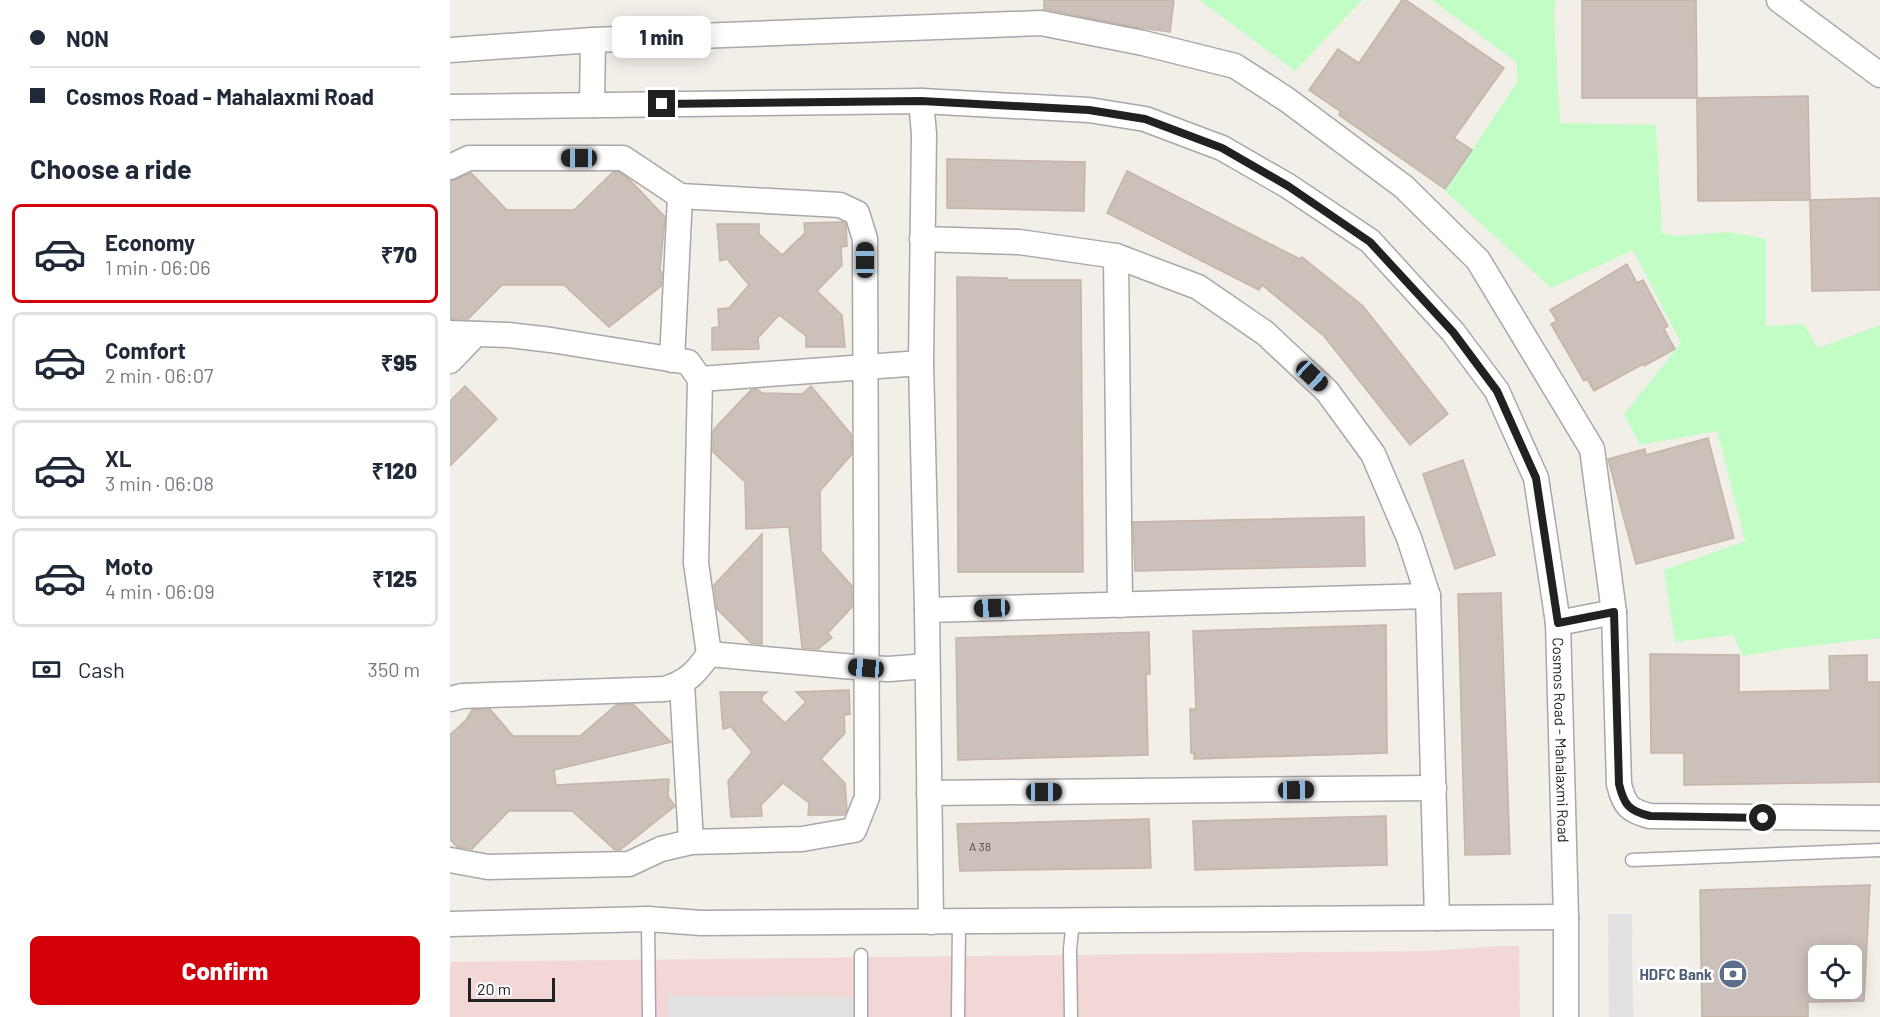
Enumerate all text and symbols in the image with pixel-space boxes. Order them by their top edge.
callout: 1 min [612,17,712,59]
text: NON [66,25,109,51]
text: 1 min [640,25,683,49]
text: Cosmos Road - Mahalaxmi Road [66,83,374,109]
route end [648,90,675,117]
car [561,149,597,167]
text: Choose a ride [30,152,192,184]
icon: car [33,227,87,281]
text: Economy [105,229,195,255]
text: ₹70 [381,241,417,267]
car [856,242,874,278]
text: 1 min · 06:06 [105,255,211,279]
icon: car [33,335,87,389]
text: Comfort [105,337,186,363]
text: ₹95 [381,349,417,375]
car [1293,357,1331,395]
text: 2 min · 06:07 [105,363,213,387]
icon: car [33,443,87,497]
text: XL [105,445,131,471]
text: ₹120 [372,457,417,483]
text: 3 min · 06:08 [105,471,214,495]
icon: car [33,551,87,605]
text: Moto [105,553,153,579]
text: ₹125 [372,565,417,591]
text: 4 min · 06:09 [105,579,215,603]
car [974,598,1010,618]
street label: Cosmos Road - Mahalaxmi Road [1549,637,1573,843]
icon: cash [30,653,63,686]
text: Cash [78,656,125,682]
text: 350 m [368,657,420,681]
car [847,657,885,679]
car [1278,781,1314,799]
car [1026,783,1062,801]
route start [1749,804,1776,831]
house number: A 38 [969,839,991,853]
button: Confirm [30,936,420,1005]
map controls [1808,945,1862,999]
button: locate [1808,945,1862,999]
bank icon: HDFC Bank [1717,958,1749,990]
place label: HDFC Bank [1639,965,1712,983]
scale bar [468,975,555,1002]
text: 20 m [477,979,511,998]

